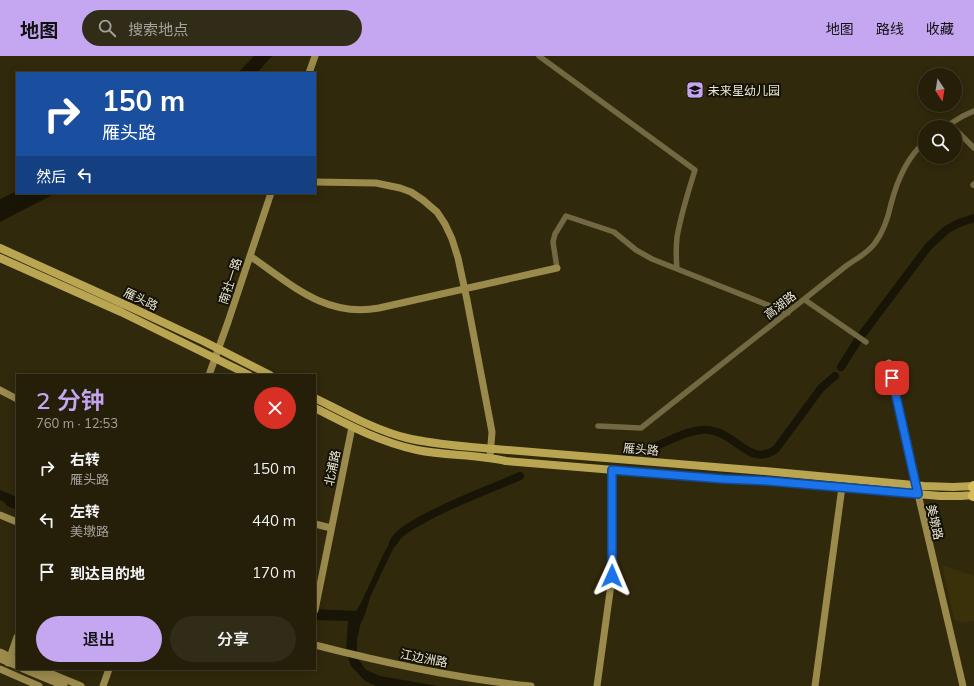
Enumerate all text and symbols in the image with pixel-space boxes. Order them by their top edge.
search box [82,10,362,46]
icon: search [96,17,118,39]
text: 地图 [20,18,58,42]
text: 搜索地点 [128,20,188,39]
text: 地图 [826,20,854,38]
text: 路线 [876,20,904,38]
text: 收藏 [926,20,954,38]
north arrow [918,68,962,112]
map controls [918,68,962,164]
school or university icon: 未来星幼儿园 [685,80,705,100]
text: 150 m [102,83,185,118]
place label: 未来星幼儿园 [708,83,780,98]
icon: right [36,88,88,140]
button: search [918,120,962,164]
text: 雁头路 [102,121,156,144]
icon: left [74,164,96,186]
text: 然后 [36,167,66,186]
street label: 南社一路 [215,256,245,306]
street label: 雁头路 [122,285,160,313]
street label: 高湖路 [761,288,799,322]
pin [875,361,909,395]
icon: arrive [881,367,903,389]
text: 2 分钟 [36,385,105,415]
button: close [254,387,296,429]
text: 760 m · 12:53 [36,415,118,431]
street label: 雁头路 [622,440,660,458]
street label: 北浦路 [321,449,343,487]
text: 右转 [70,450,100,469]
icon: right [36,457,58,479]
text: 150 m [252,459,296,478]
text: 雁头路 [70,471,109,487]
text: 左转 [70,502,100,521]
street label: 美墩路 [924,503,946,541]
icon: left [36,509,58,531]
text: 440 m [252,511,296,530]
text: 美墩路 [70,523,109,539]
position arrow [591,555,633,597]
icon: arrive [36,561,58,583]
text: 170 m [252,563,296,582]
text: 到达目的地 [70,564,145,583]
button: 退出 [36,616,162,662]
button: 分享 [170,616,296,662]
street label: 江边洲路 [399,646,449,670]

